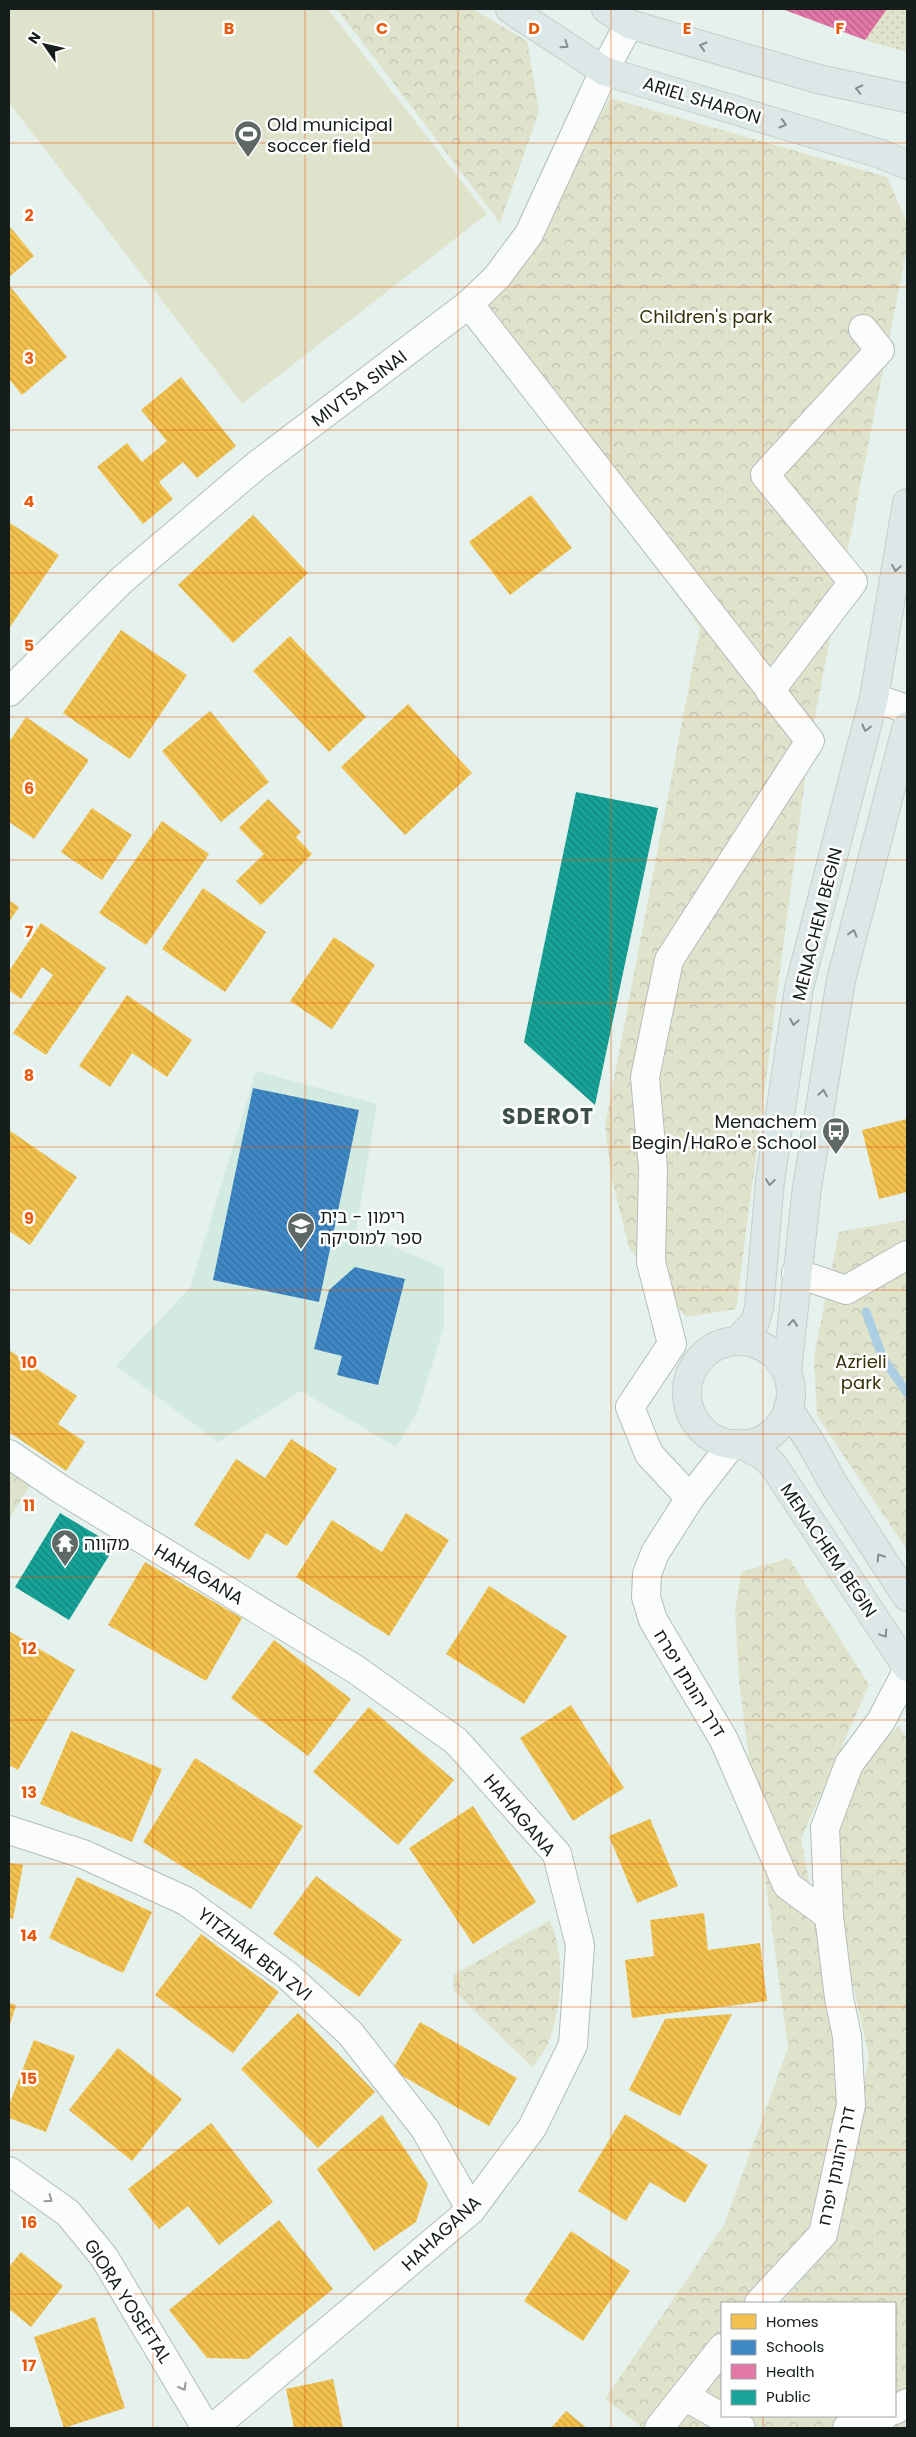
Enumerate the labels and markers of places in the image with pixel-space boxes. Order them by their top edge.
place label: Old municipal soccer field [267,112,393,158]
sports icon: Old municipal soccer field [233,119,263,158]
place label: Menachem Begin/HaRo'e School [632,1109,817,1155]
bus stop icon: Menachem Begin/HaRo'e School [821,1116,851,1155]
place label: רימון - בית ספר למוסיקה [320,1204,422,1250]
school or university icon: רימון - בית ספר למוסיקה [286,1211,316,1250]
temple icon: מקווה [50,1528,80,1567]
place label: מקווה [84,1531,129,1556]

